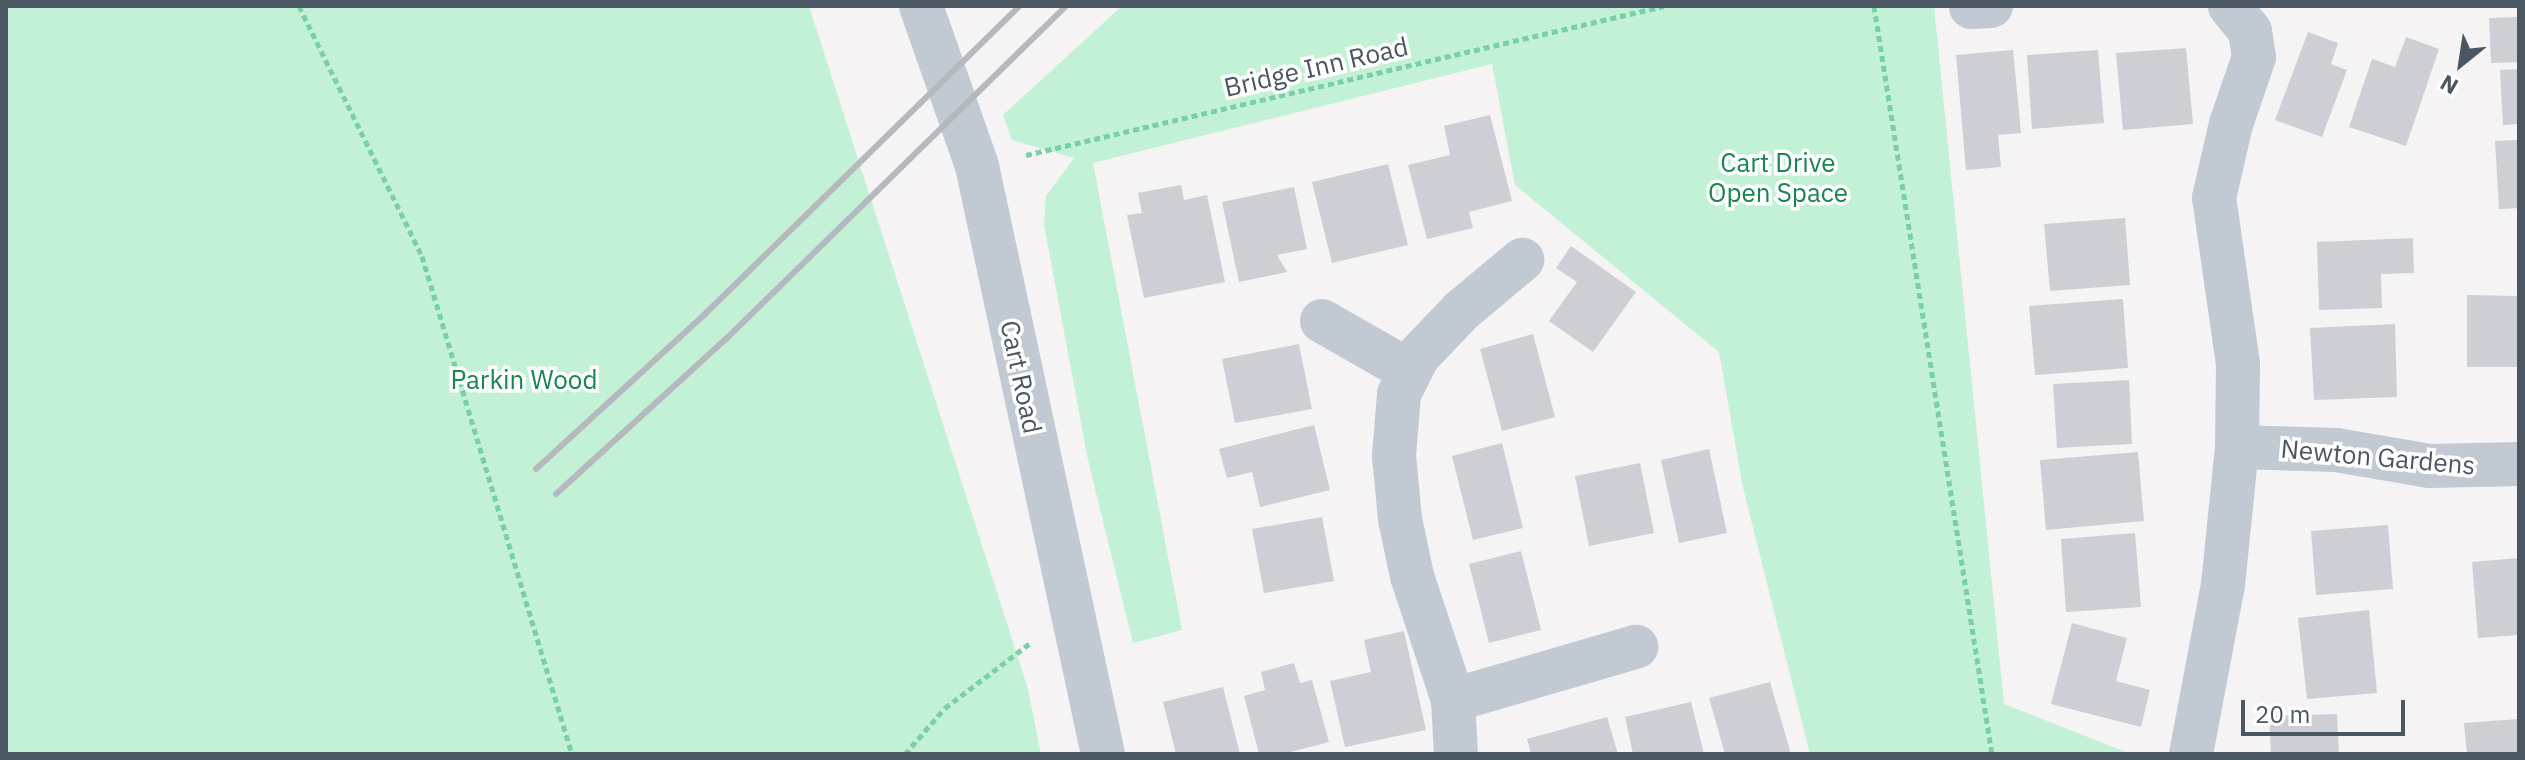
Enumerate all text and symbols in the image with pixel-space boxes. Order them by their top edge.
north arrow [2421,24,2501,104]
street label: Bridge Inn Road [1221,31,1411,103]
text: N [2435,69,2463,102]
park label: Cart Drive Open Space [1708,147,1848,208]
street label: Cart Road [994,318,1048,436]
park label: Parkin Wood [450,364,598,396]
street label: Newton Gardens [2279,433,2477,481]
scale bar [2245,684,2409,734]
text: 20 m [2255,698,2310,730]

